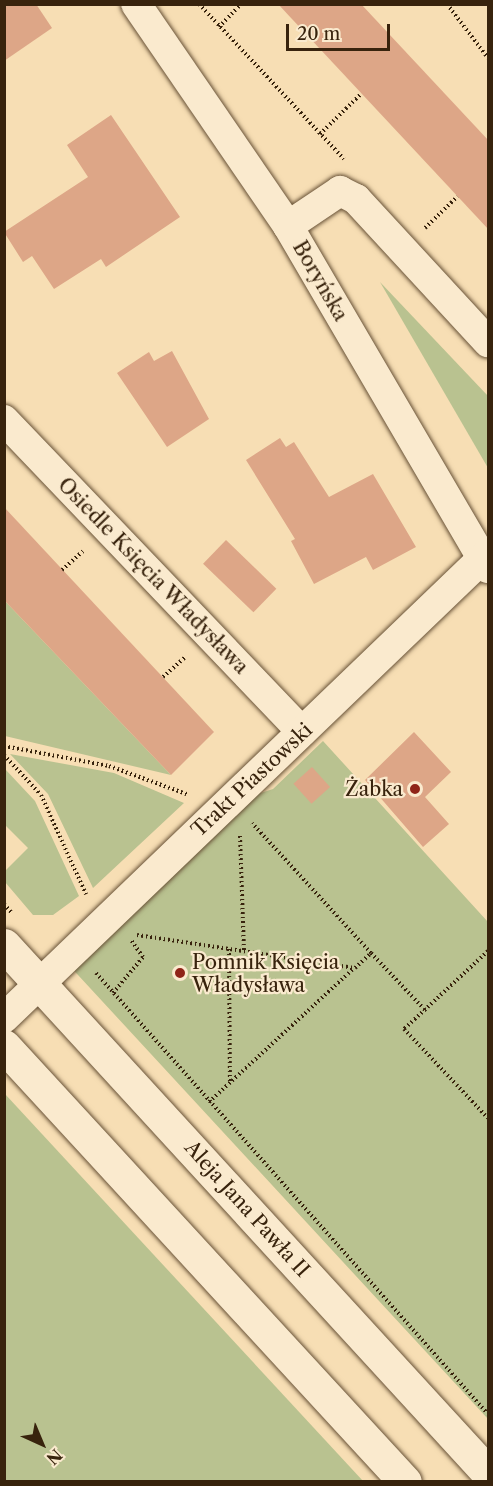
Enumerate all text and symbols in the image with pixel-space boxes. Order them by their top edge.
scale bar [289,12,392,50]
text: 20 m [297,23,340,45]
street label: Boryńska [287,237,353,325]
street label: Osiedle Księcia Władysława [53,473,253,679]
street label: Trakt Piastowski [187,718,317,842]
place label: Żabka [345,777,403,801]
marker: Żabka [408,782,422,796]
place label: Pomnik Księcia Władysława [192,950,340,997]
marker: Pomnik Księcia Władysława [173,966,187,980]
street label: Aleja Jana Pawła II [179,1136,315,1282]
north arrow [12,1414,72,1474]
text: N [43,1445,66,1469]

